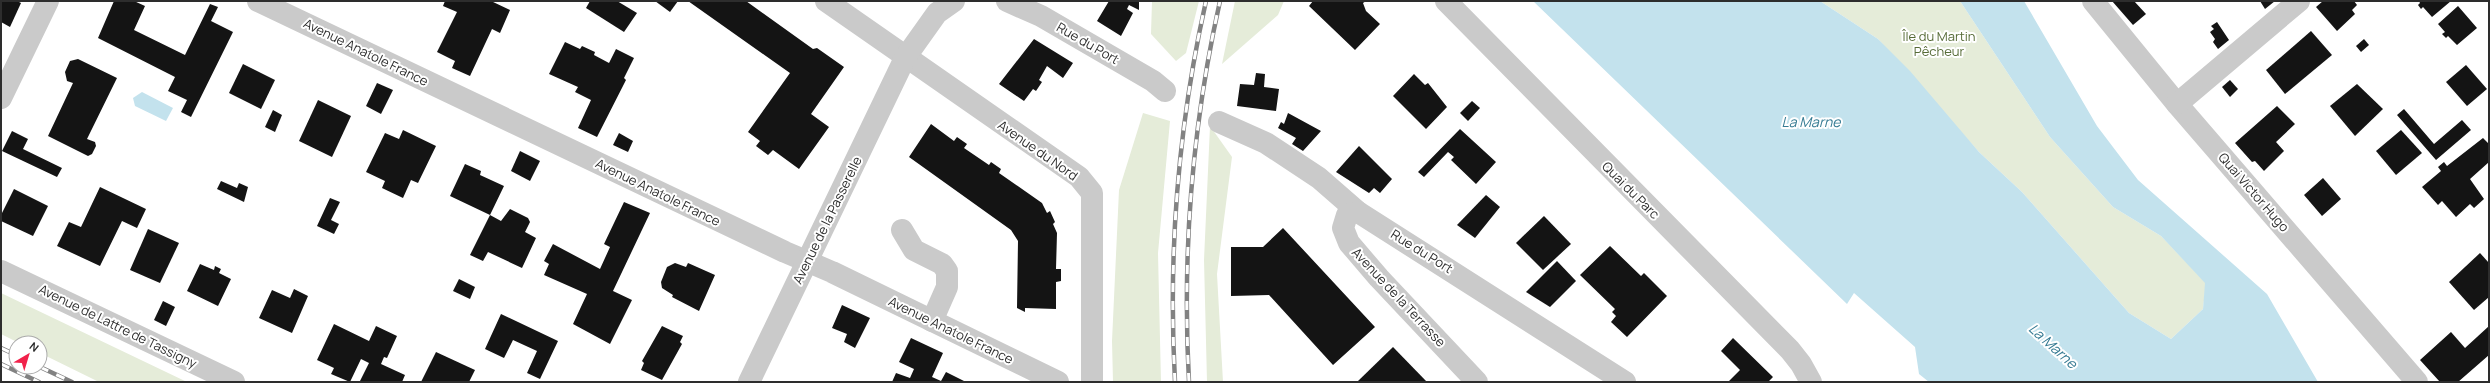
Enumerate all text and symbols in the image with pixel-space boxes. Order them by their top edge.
street label: Avenue Anatole France [301,14,432,90]
street label: Rue du Port [1053,18,1123,68]
park label: Île du Martin Pêcheur [1901,27,1976,60]
water label: La Marne [1782,112,1841,131]
street label: Avenue du Nord [994,116,1082,184]
street label: Quai Victor Hugo [2214,148,2294,236]
street label: Avenue de la Passerelle [788,153,866,287]
street label: Avenue Anatole France [593,154,724,230]
street label: Quai du Parc [1598,157,1664,223]
street label: Rue du Port [1388,225,1456,277]
street label: Avenue de la Terrasse [1348,243,1450,351]
street label: Avenue de Lattre de Tassigny [36,280,200,372]
street label: Avenue Anatole France [886,292,1017,368]
water label: La Marne [2025,319,2082,373]
north arrow [8,335,48,375]
text: N [27,338,42,355]

